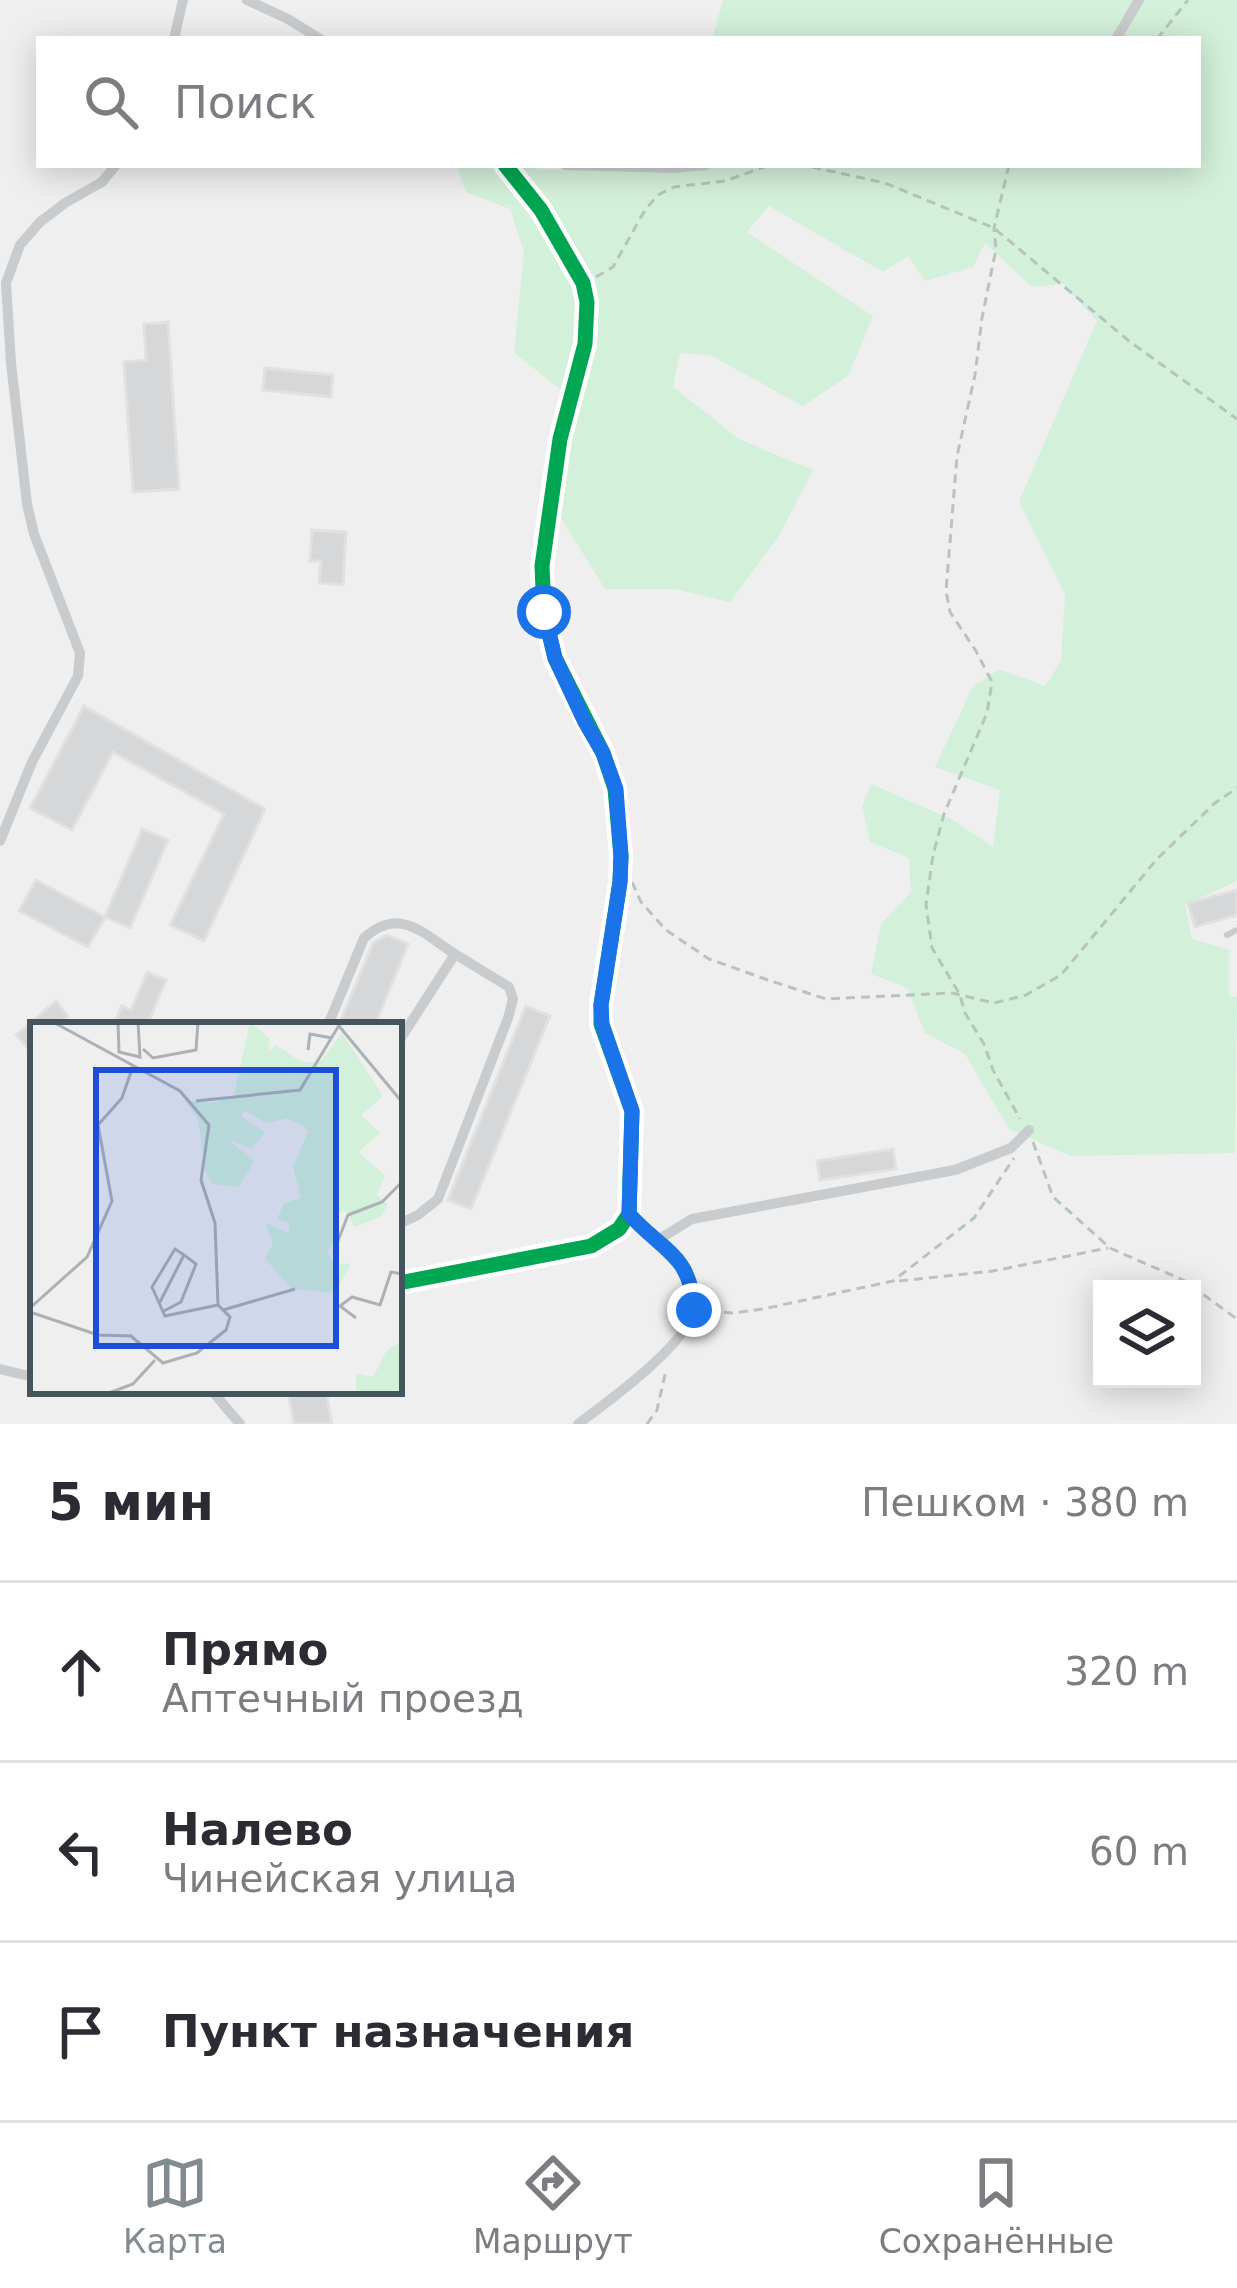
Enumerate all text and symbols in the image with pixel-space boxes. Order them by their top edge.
search box [36,36,1201,168]
icon: search [78,69,144,135]
text: Поиск [174,76,317,129]
route start [517,585,571,639]
inset map [30,1022,402,1394]
map controls [1093,1280,1201,1388]
button: layers [1093,1280,1201,1388]
route end [667,1283,721,1337]
text: 5 мин [48,1473,214,1532]
text: Пешком · 380 m [861,1480,1189,1525]
text: Прямо [162,1623,328,1676]
icon: ahead [48,1639,114,1705]
text: 320 m [1064,1649,1189,1694]
text: Аптечный проезд [162,1676,524,1721]
text: Налево [162,1803,353,1856]
icon: left [48,1819,114,1885]
text: 60 m [1089,1829,1189,1874]
text: Чинейская улица [162,1856,517,1901]
icon: arrive [48,1999,114,2065]
text: Пункт назначения [162,2005,634,2058]
tab: Карта [123,2150,227,2261]
tab: Маршрут [473,2150,633,2261]
tab: Сохранённые [879,2150,1114,2261]

